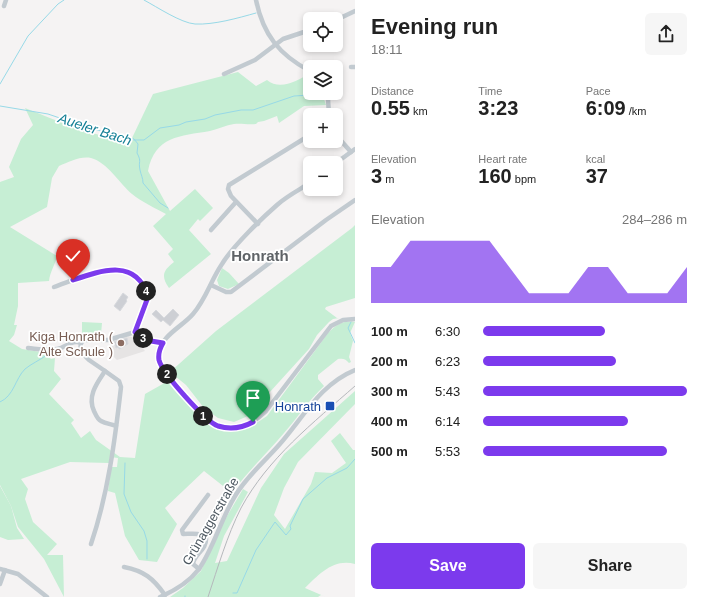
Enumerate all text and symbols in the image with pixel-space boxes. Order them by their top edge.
map controls [303,12,343,196]
button: locate [303,12,343,52]
button: share [645,13,687,55]
text: Evening run [371,14,498,39]
text: 18:11 [371,42,403,57]
button: layers [303,60,343,100]
text: Distance [371,85,414,97]
text: Time [478,85,502,97]
text: Pace [586,85,611,97]
text: 0.55 [371,97,410,119]
text: 3:23 [478,97,518,119]
text: 6:09 [586,97,626,119]
text: km [410,105,428,117]
text: /km [626,105,646,117]
button: + [303,108,343,148]
water label: Aueler Bach [55,109,134,148]
text: Elevation [371,153,416,165]
text: Heart rate [478,153,527,165]
text: kcal [586,153,605,165]
button: − [303,156,343,196]
text: 3 [371,165,382,187]
text: 160 [478,165,512,187]
text: 37 [586,165,608,187]
text: m [382,173,394,185]
text: bpm [512,173,536,185]
text: Elevation [371,212,424,227]
text: 284–286 m [622,212,687,227]
pin [56,239,90,280]
icon: check [62,245,84,267]
district label: Honrath [231,247,289,264]
pin: 4 [136,281,156,301]
text: 4 [143,285,149,297]
text: 100 m [371,324,408,339]
text: 6:30 [435,324,460,339]
pin: 3 [133,328,153,348]
place label: Kiga Honrath ( Alte Schule ) [29,329,114,359]
text: 3 [140,332,146,344]
marker: Kiga Honrath ( Alte Schule ) [116,338,126,348]
text: 200 m [371,354,408,369]
text: 6:23 [435,354,460,369]
pin: 2 [157,364,177,384]
text: 2 [164,368,170,380]
pin [236,381,270,422]
text: 300 m [371,384,408,399]
text: 5:43 [435,384,460,399]
icon: arrive [242,387,264,409]
place label: Honrath [275,399,321,414]
marker: Honrath [324,400,336,412]
pin: 1 [193,406,213,426]
text: 1 [200,410,206,422]
text: 400 m [371,414,408,429]
text: 6:14 [435,414,460,429]
text: 500 m [371,444,408,459]
text: 5:53 [435,444,460,459]
street label: Grünaggerstraße [179,475,242,568]
button: Save [371,543,525,589]
button: Share [533,543,687,589]

